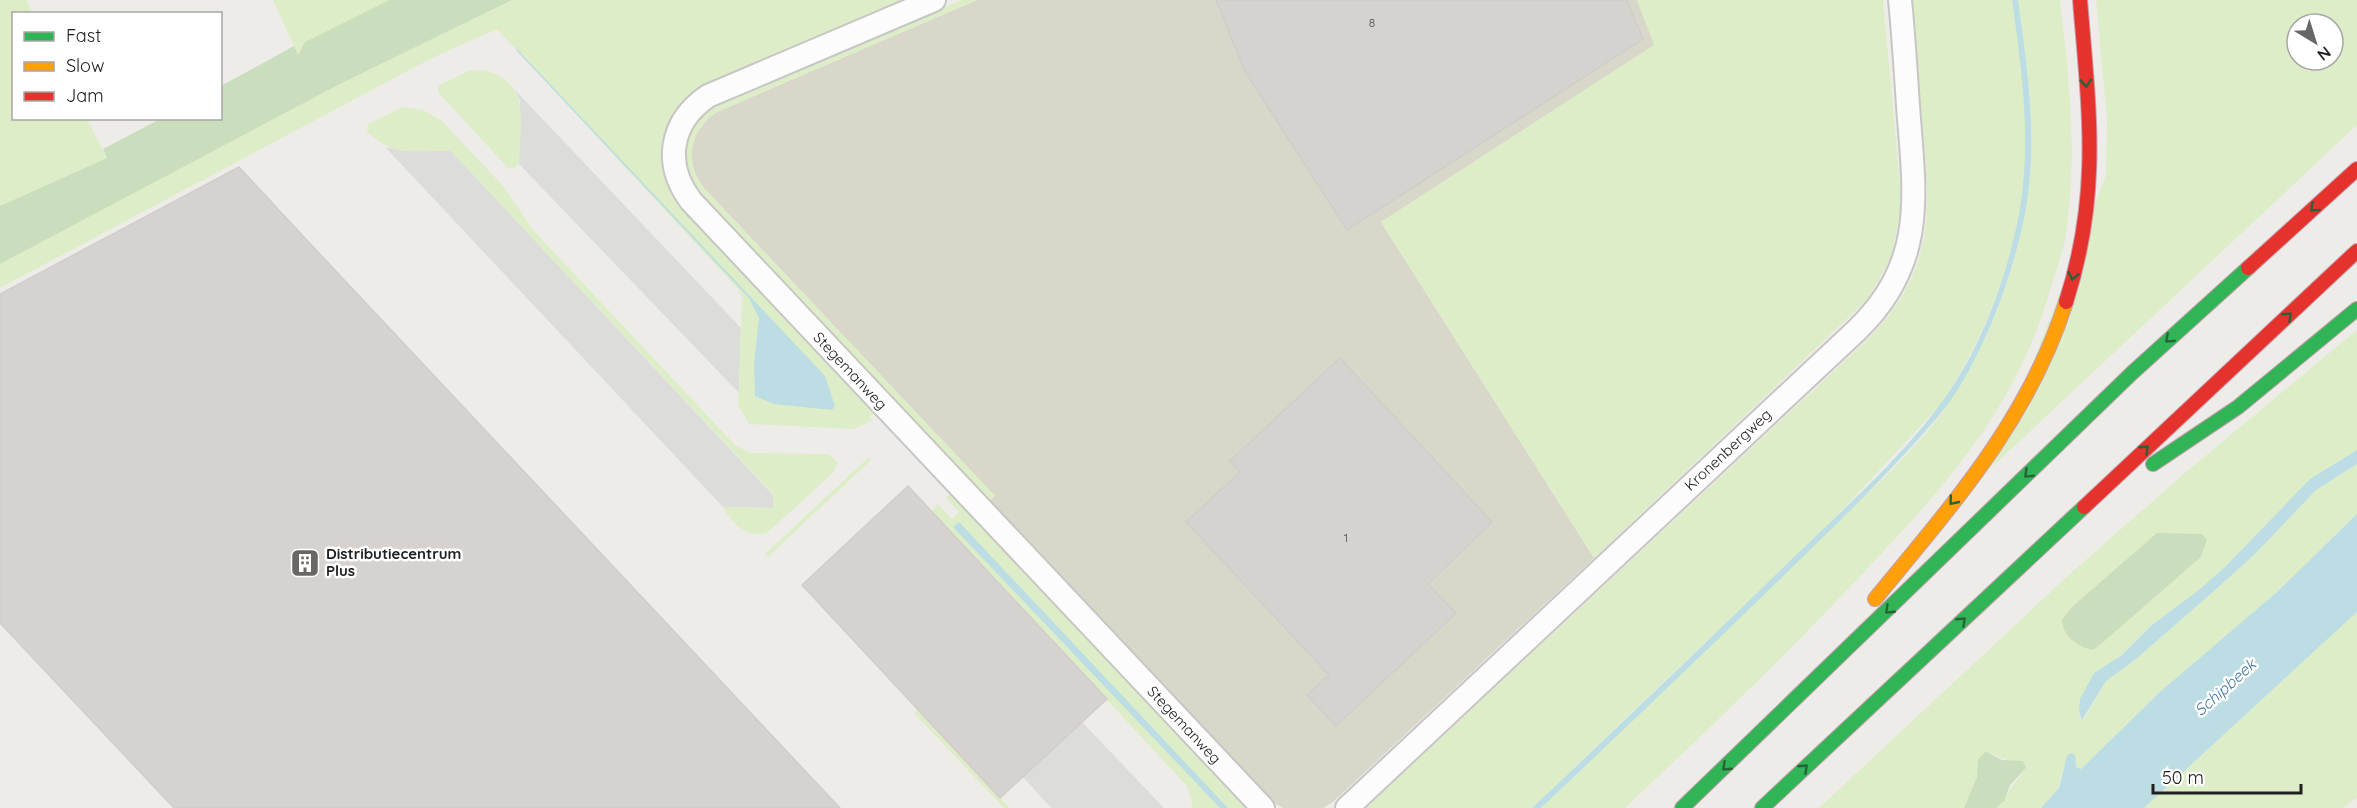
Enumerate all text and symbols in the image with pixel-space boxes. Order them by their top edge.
legend [12,12,222,120]
north arrow [2285,12,2345,72]
house number: 8 [1369,15,1375,30]
text: Fast [66,24,101,47]
text: N [2313,42,2335,65]
text: Slow [66,54,104,77]
one-way arrow [2079,78,2092,87]
text: Jam [66,84,104,107]
one-way arrow [2310,201,2320,212]
one-way arrow [2067,270,2080,280]
one-way arrow [2281,312,2291,323]
street label: Stegemanweg [809,328,891,414]
one-way arrow [2165,332,2176,343]
street label: Kronenbergweg [1680,405,1775,495]
one-way arrow [2139,445,2149,456]
one-way arrow [2025,466,2036,477]
one-way arrow [1950,495,1961,506]
house number: 1 [1344,530,1348,545]
place label: Distributiecentrum Plus [326,544,461,580]
building icon: Distributiecentrum Plus [289,547,321,579]
one-way arrow [1885,603,1895,614]
one-way arrow [1955,617,1966,628]
water label: Schipbeek [2190,653,2261,720]
street label: Stegemanweg [1143,682,1225,768]
scale bar [2153,757,2302,795]
one-way arrow [1722,759,1733,770]
one-way arrow [1798,764,1808,775]
text: 50 m [2162,766,2204,789]

